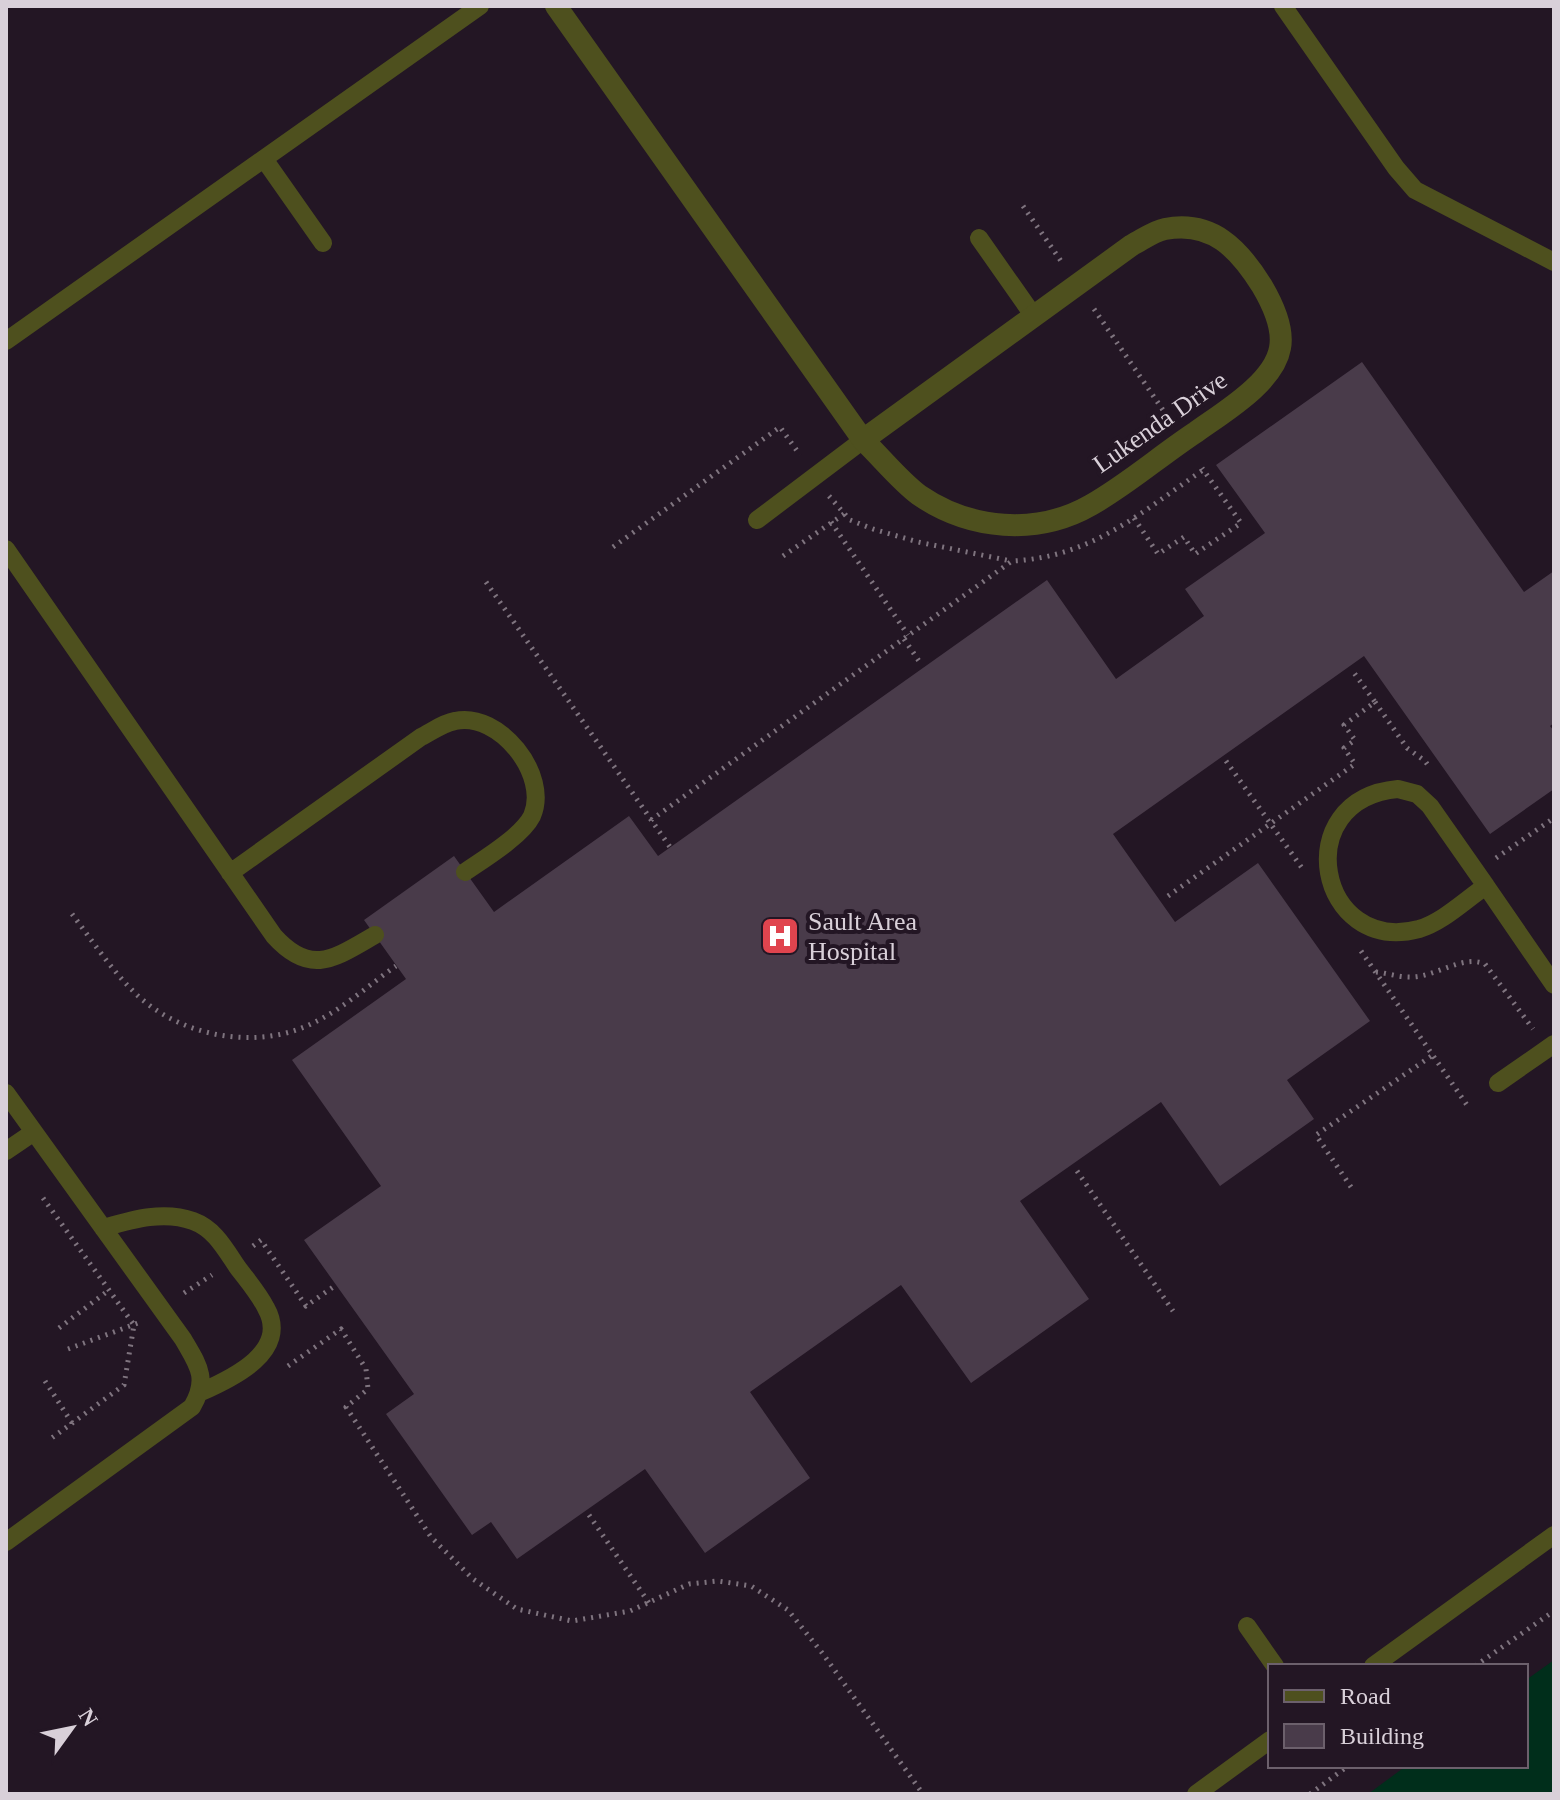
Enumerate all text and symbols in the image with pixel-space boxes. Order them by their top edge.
street label: Lukenda Drive [1088,365,1232,479]
place label: Sault Area Hospital [808,907,917,966]
hospital icon: Sault Area Hospital [759,915,801,957]
legend [1268,1664,1528,1768]
text: Road [1340,1683,1391,1709]
north arrow [32,1688,112,1768]
text: N [74,1704,103,1731]
text: Building [1340,1723,1424,1749]

